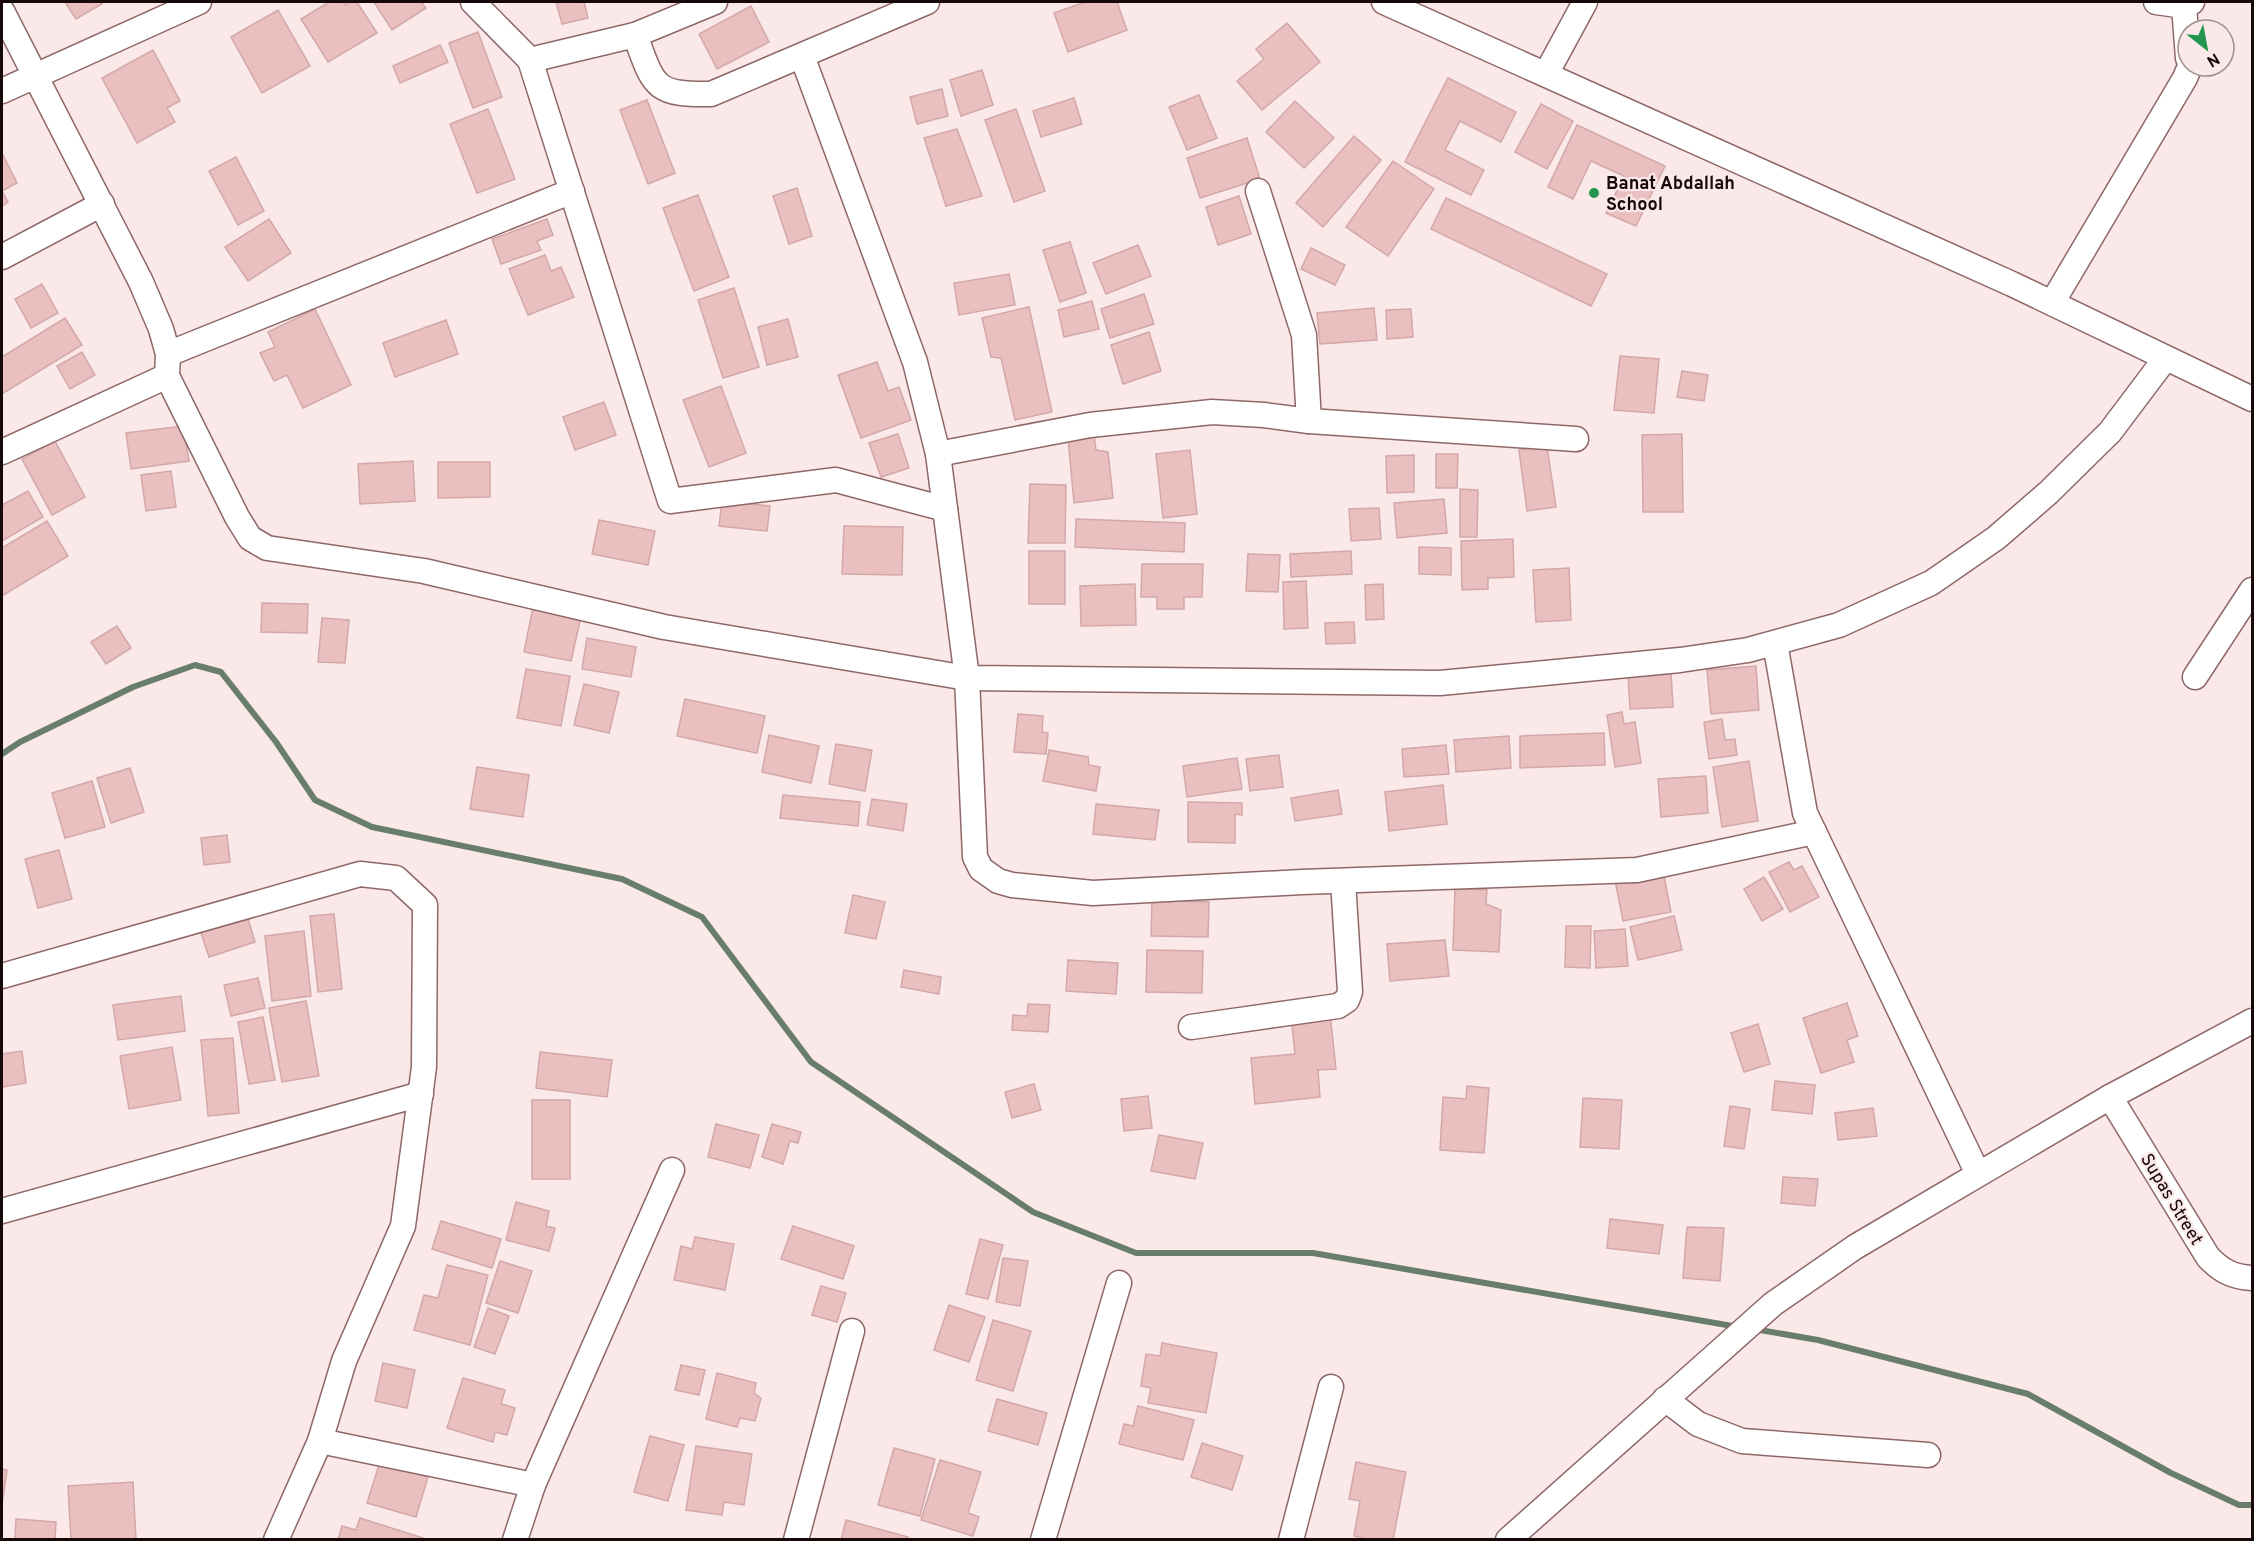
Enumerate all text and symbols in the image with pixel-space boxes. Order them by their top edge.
north arrow [2176,18,2236,78]
text: N [2203,48,2223,71]
place label: Banat Abdallah School [1606,173,1735,217]
marker: Banat Abdallah School [1587,186,1601,200]
street label: Supas Street [2134,1150,2207,1250]

